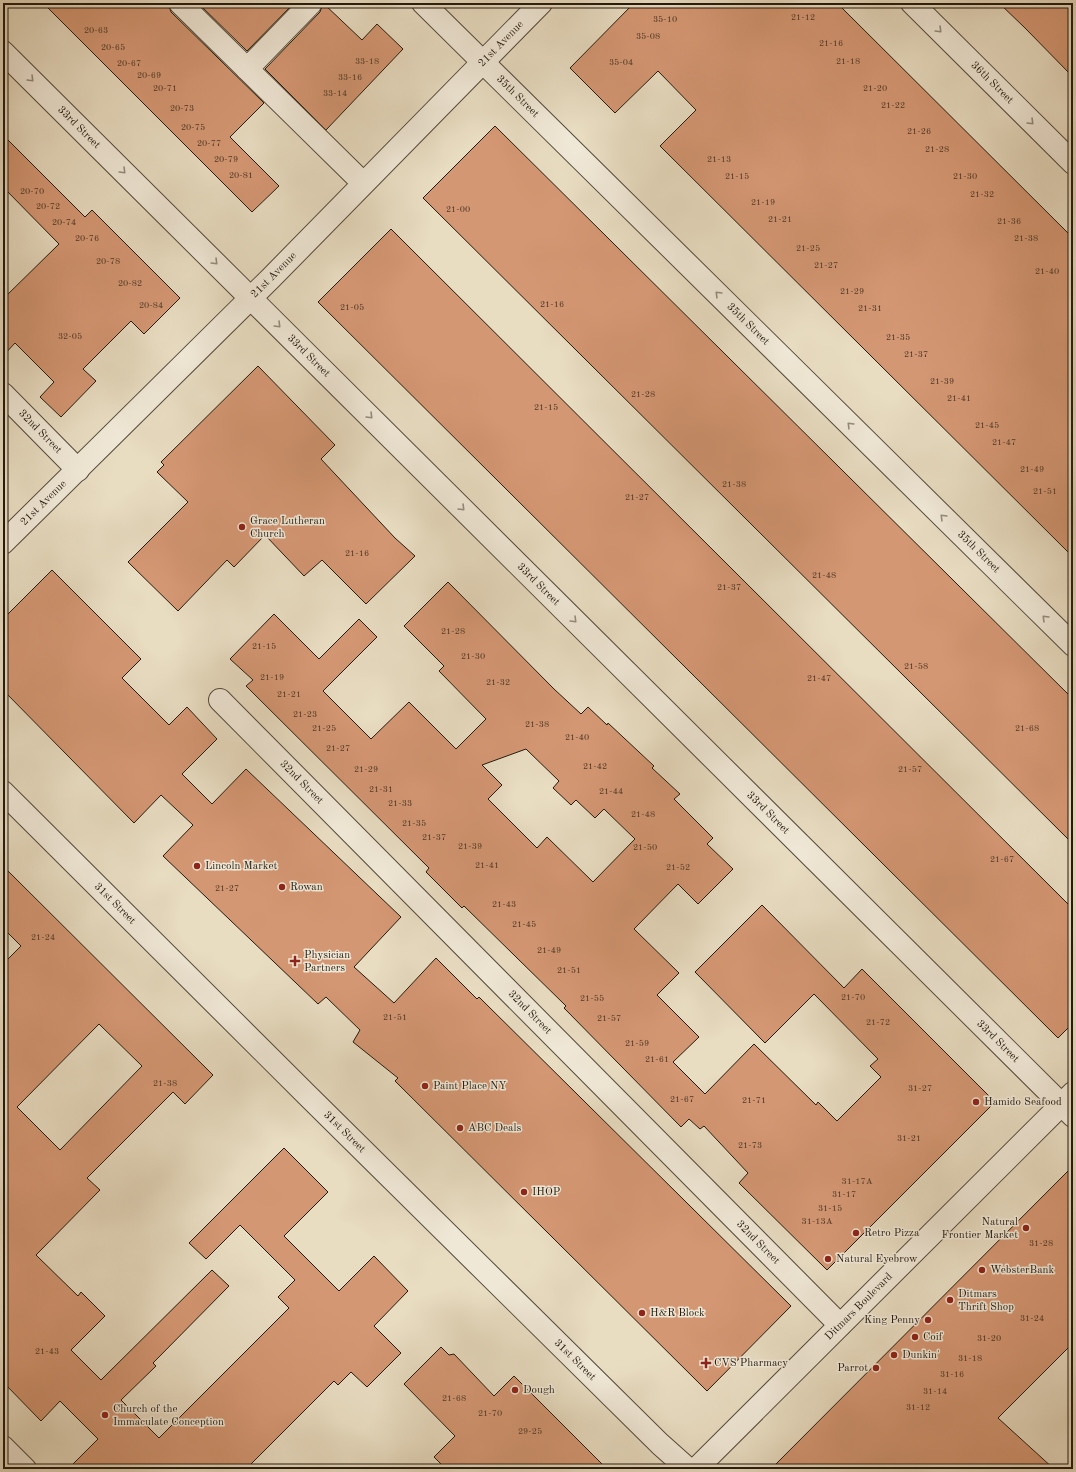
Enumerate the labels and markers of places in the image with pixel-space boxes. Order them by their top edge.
place label: Grace Lutheran Church [250,516,325,540]
marker: Grace Lutheran Church [237,522,247,532]
marker: Lincoln Market [192,861,202,871]
place label: Lincoln Market [205,861,277,872]
marker: Rowan [277,882,287,892]
place label: Rowan [290,882,323,893]
place label: Physician Partners [304,950,350,974]
marker: Physician Partners [289,955,301,967]
marker: Paint Place NY [420,1081,430,1091]
place label: Paint Place NY [433,1081,507,1092]
marker: Hamido Seafood [971,1097,981,1107]
place label: Hamido Seafood [984,1097,1062,1108]
marker: ABC Deals [455,1123,465,1133]
place label: ABC Deals [468,1123,521,1134]
marker: IHOP [519,1187,529,1197]
place label: IHOP [532,1187,560,1198]
place label: Natural Frontier Market [941,1217,1018,1241]
marker: Natural Frontier Market [1021,1223,1031,1233]
marker: Retro Pizza [851,1228,861,1238]
place label: Retro Pizza [864,1228,920,1239]
marker: Natural Eyebrow [823,1254,833,1264]
place label: Natural Eyebrow [836,1254,918,1265]
marker: WebsterBank [977,1265,987,1275]
place label: WebsterBank [990,1265,1055,1276]
place label: Ditmars Thrift Shop [958,1289,1014,1313]
marker: Ditmars Thrift Shop [945,1295,955,1305]
marker: H&R Block [637,1308,647,1318]
place label: H&R Block [650,1308,705,1319]
place label: King Penny [864,1315,920,1326]
marker: King Penny [923,1315,933,1325]
marker: Coif [910,1332,920,1342]
place label: Coif [923,1332,943,1343]
marker: Dunkin' [889,1350,899,1360]
place label: Dunkin' [902,1350,940,1361]
marker: CVS Pharmacy [701,1358,711,1368]
place label: CVS Pharmacy [714,1358,788,1369]
place label: Parrot [837,1363,868,1374]
marker: Parrot [871,1363,881,1373]
marker: Dough [510,1385,520,1395]
place label: Dough [523,1385,555,1396]
place label: Church of the Immaculate Conception [113,1404,224,1428]
marker: Church of the Immaculate Conception [100,1410,110,1420]

